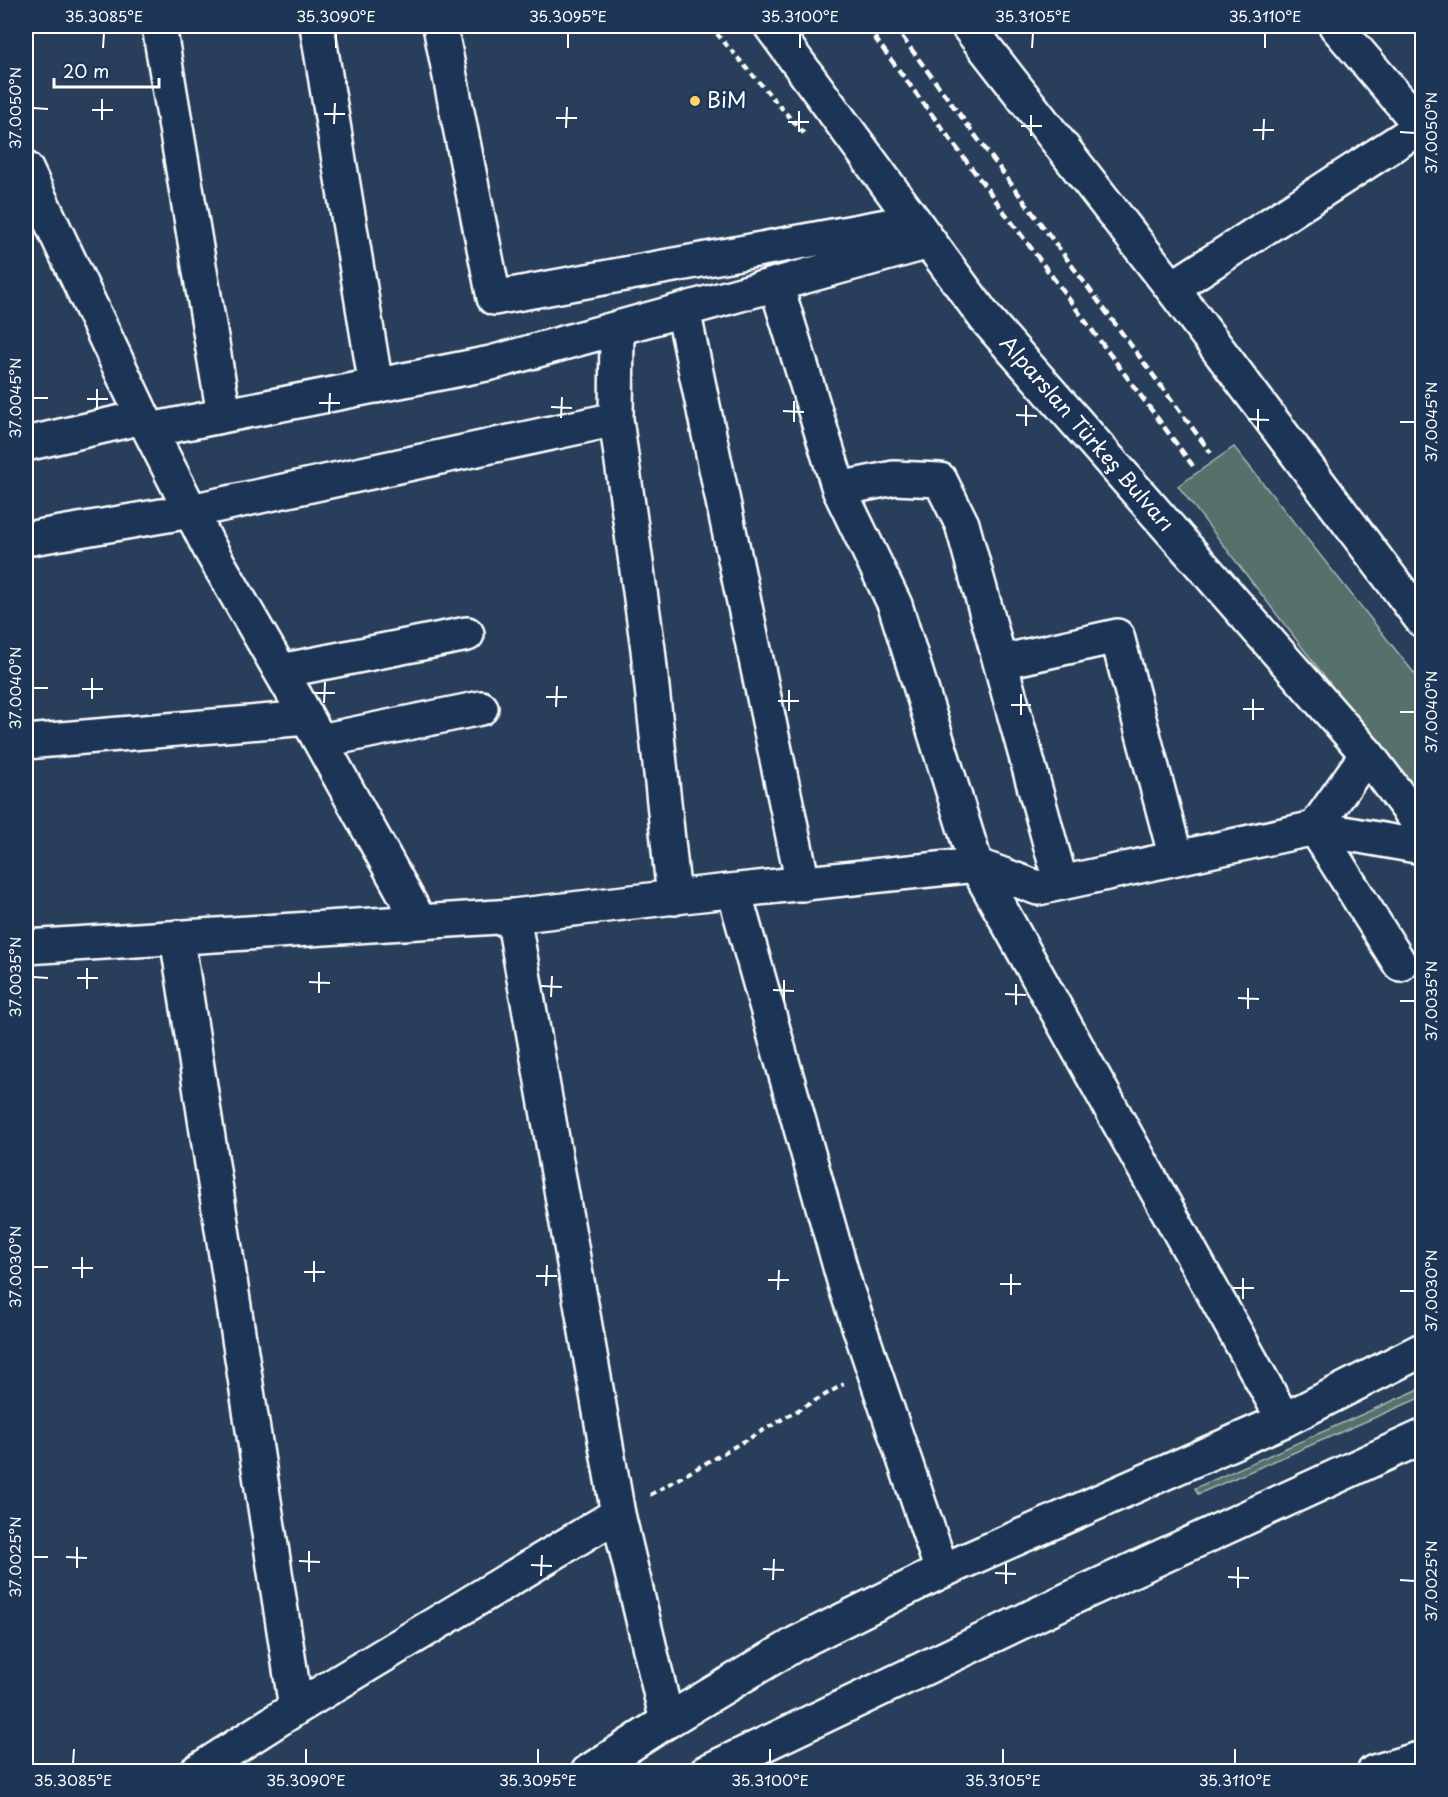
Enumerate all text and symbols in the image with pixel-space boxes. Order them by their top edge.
text: 35.3085°E [65,4,143,27]
text: 35.3090°E [296,4,376,27]
text: 35.3095°E [529,4,607,27]
text: 35.3100°E [761,4,839,27]
text: 35.3105°E [995,4,1071,27]
text: 35.3110°E [1229,4,1301,27]
scale bar [54,51,159,89]
text: 20 m [63,57,109,84]
text: 37.0050°N [3,67,26,149]
place label: BiM [707,83,747,115]
text: 37.0050°N [1419,92,1442,174]
marker: BiM [688,94,702,108]
street label: Alparslan Türkeş Bulvarı [993,327,1183,538]
text: 37.0045°N [3,357,26,439]
text: 37.0045°N [1419,381,1442,463]
text: 37.0040°N [3,646,26,730]
text: 37.0040°N [1419,670,1442,754]
text: 37.0035°N [3,937,26,1017]
text: 37.0035°N [1419,961,1442,1041]
text: 37.0030°N [3,1226,26,1308]
text: 37.0030°N [1419,1250,1442,1332]
text: 37.0025°N [3,1516,26,1598]
text: 37.0025°N [1419,1540,1442,1622]
text: 35.3085°E [34,1768,112,1791]
text: 35.3090°E [266,1768,346,1791]
text: 35.3095°E [499,1768,577,1791]
text: 35.3100°E [731,1768,809,1791]
text: 35.3105°E [965,1768,1041,1791]
text: 35.3110°E [1199,1768,1271,1791]

